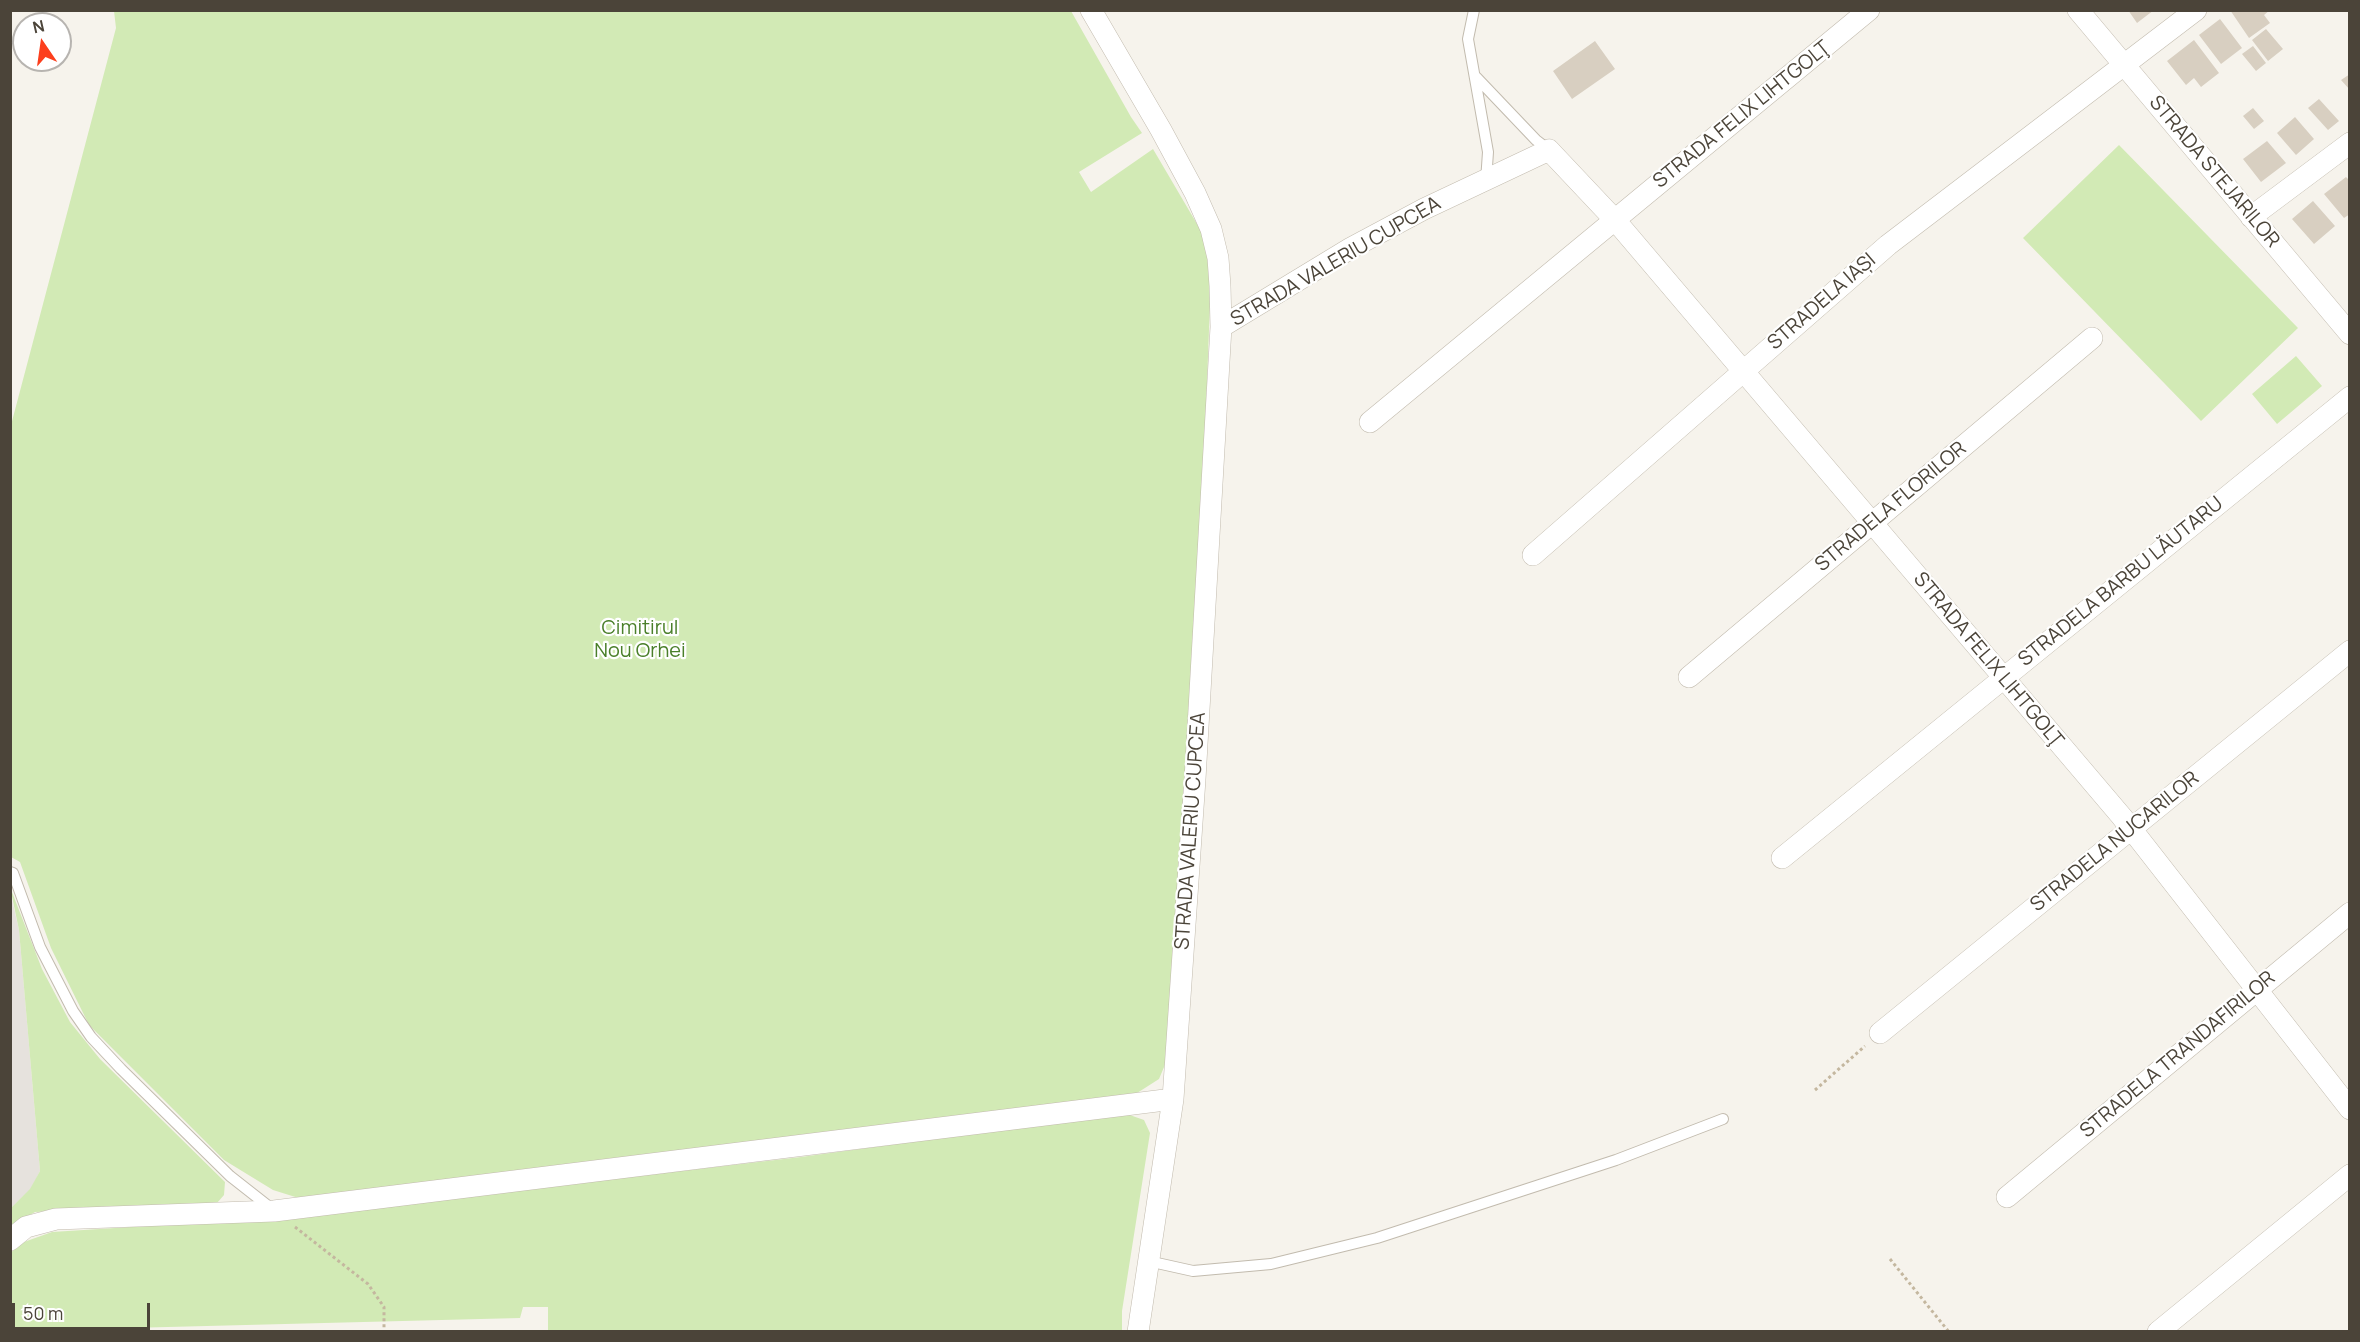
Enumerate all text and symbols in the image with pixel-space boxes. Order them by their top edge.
north arrow [12,12,72,72]
text: N [30,14,46,38]
street label: STRADA FELIX LIHTGOLŢ [1649,36,1835,194]
street label: STRADA STEJARILOR [2144,91,2284,253]
street label: STRADA VALERIU CUPCEA [1227,192,1445,332]
street label: STRADELA IAȘI [1763,249,1881,355]
street label: STRADELA FLORILOR [1811,437,1971,577]
street label: STRADELA BARBU LĂUTARU [2014,492,2228,672]
street label: STRADA FELIX LIHTGOLŢ [1908,568,2068,752]
park label: Cimitirul Nou Orhei [594,616,686,663]
street label: STRADA VALERIU CUPCEA [1171,711,1211,951]
street label: STRADELA NUCARILOR [2026,767,2204,917]
street label: STRADELA TRANDAFIRILOR [2076,967,2280,1143]
scale bar [15,1291,153,1329]
text: 50 m [23,1301,63,1325]

